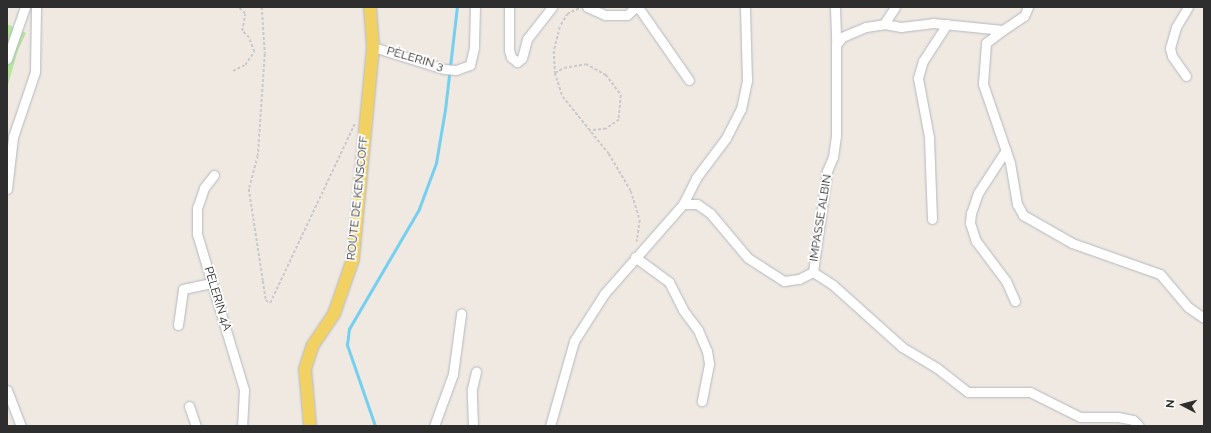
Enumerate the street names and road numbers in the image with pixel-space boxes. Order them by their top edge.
street label: PÈLERIN 3 [385,44,445,74]
street label: ROUTE DE KENSCOFF [344,135,372,261]
street label: IMPASSE ALBIN [807,173,835,263]
street label: PELERIN 4A [200,265,234,333]

